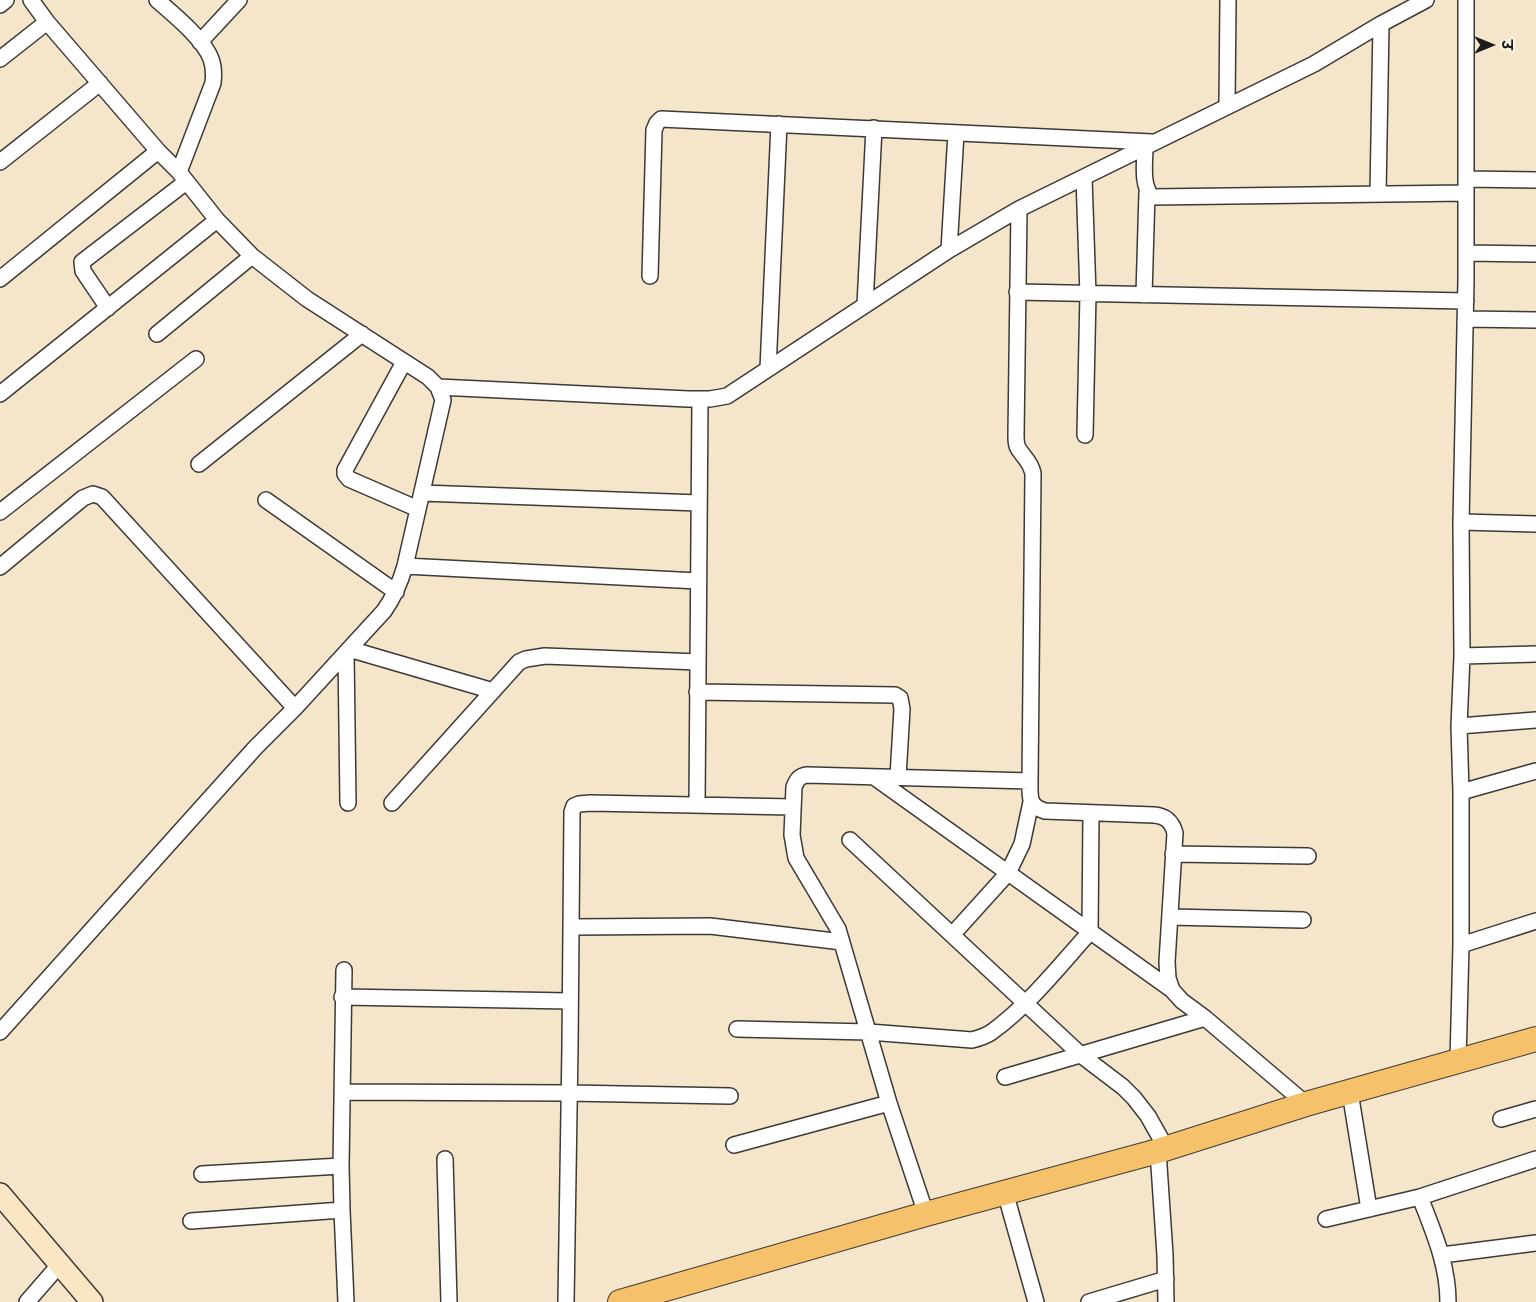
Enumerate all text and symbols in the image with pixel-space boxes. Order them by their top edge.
north arrow [1466,20,1516,70]
text: उ [1498,40,1515,50]

